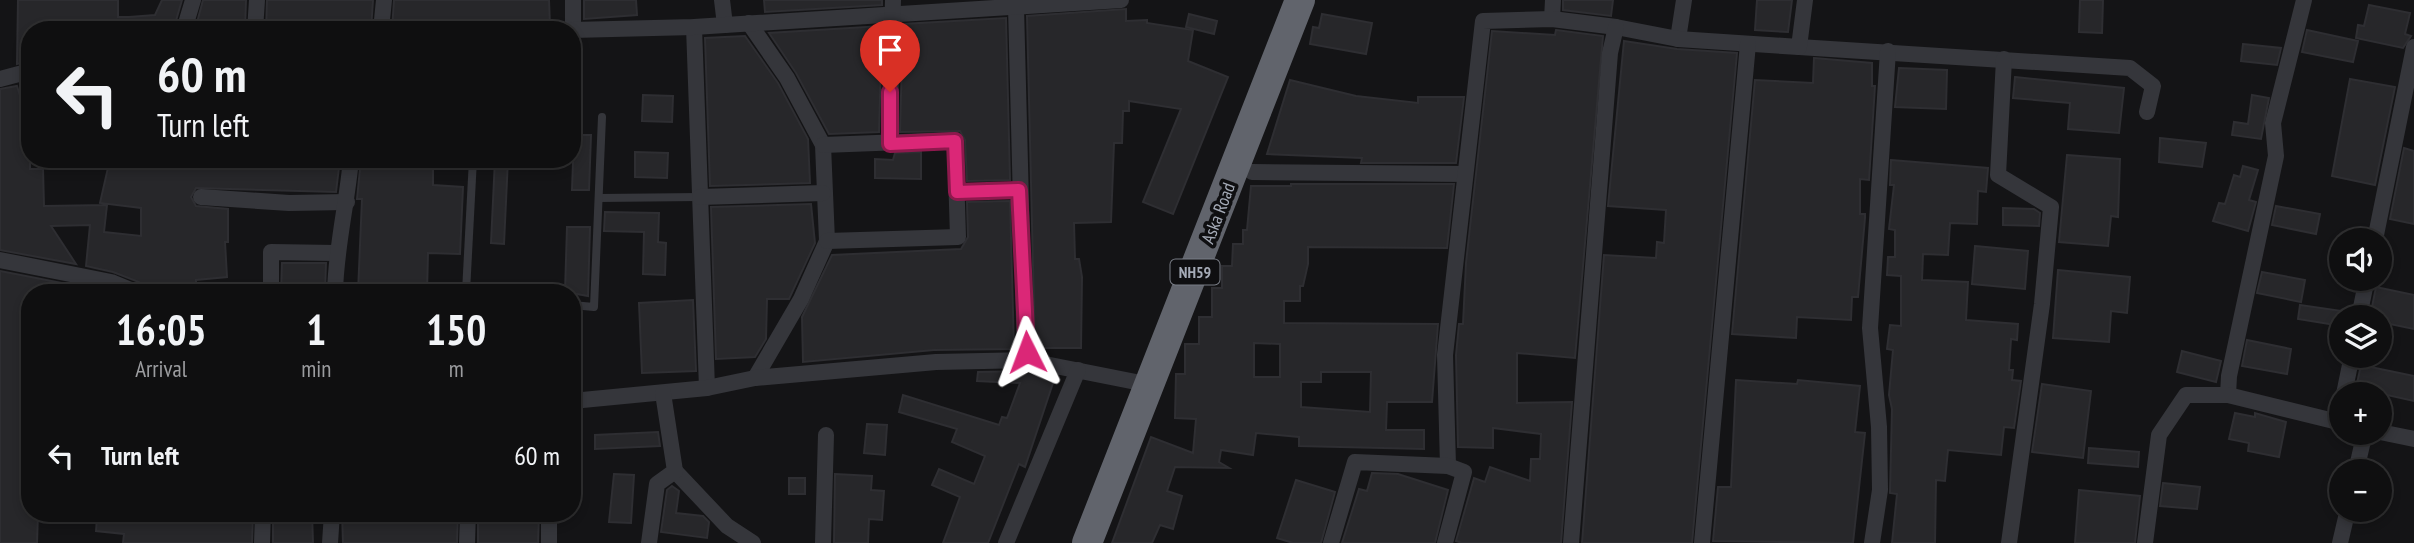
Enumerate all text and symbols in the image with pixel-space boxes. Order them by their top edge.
pin [860,20,920,92]
icon: arrive [871,31,909,69]
text: 60 m [157,42,246,106]
icon: left [42,49,133,140]
text: Turn left [157,104,249,146]
street label: Aska Road [1196,179,1240,247]
map controls [2329,228,2392,522]
button: sound [2329,228,2392,291]
road number: NH59 [1170,260,1220,284]
text: 16:05 [116,302,207,357]
text: 1 [306,302,326,357]
text: 150 [426,302,486,357]
button: layers [2329,305,2392,368]
position arrow [990,315,1064,389]
text: Arrival [135,354,187,383]
text: min [301,354,331,383]
text: m [449,354,464,383]
button: + [2329,382,2392,445]
icon: left [42,437,80,475]
text: Turn left [101,439,179,472]
text: 60 m [514,439,560,472]
button: − [2329,459,2392,522]

